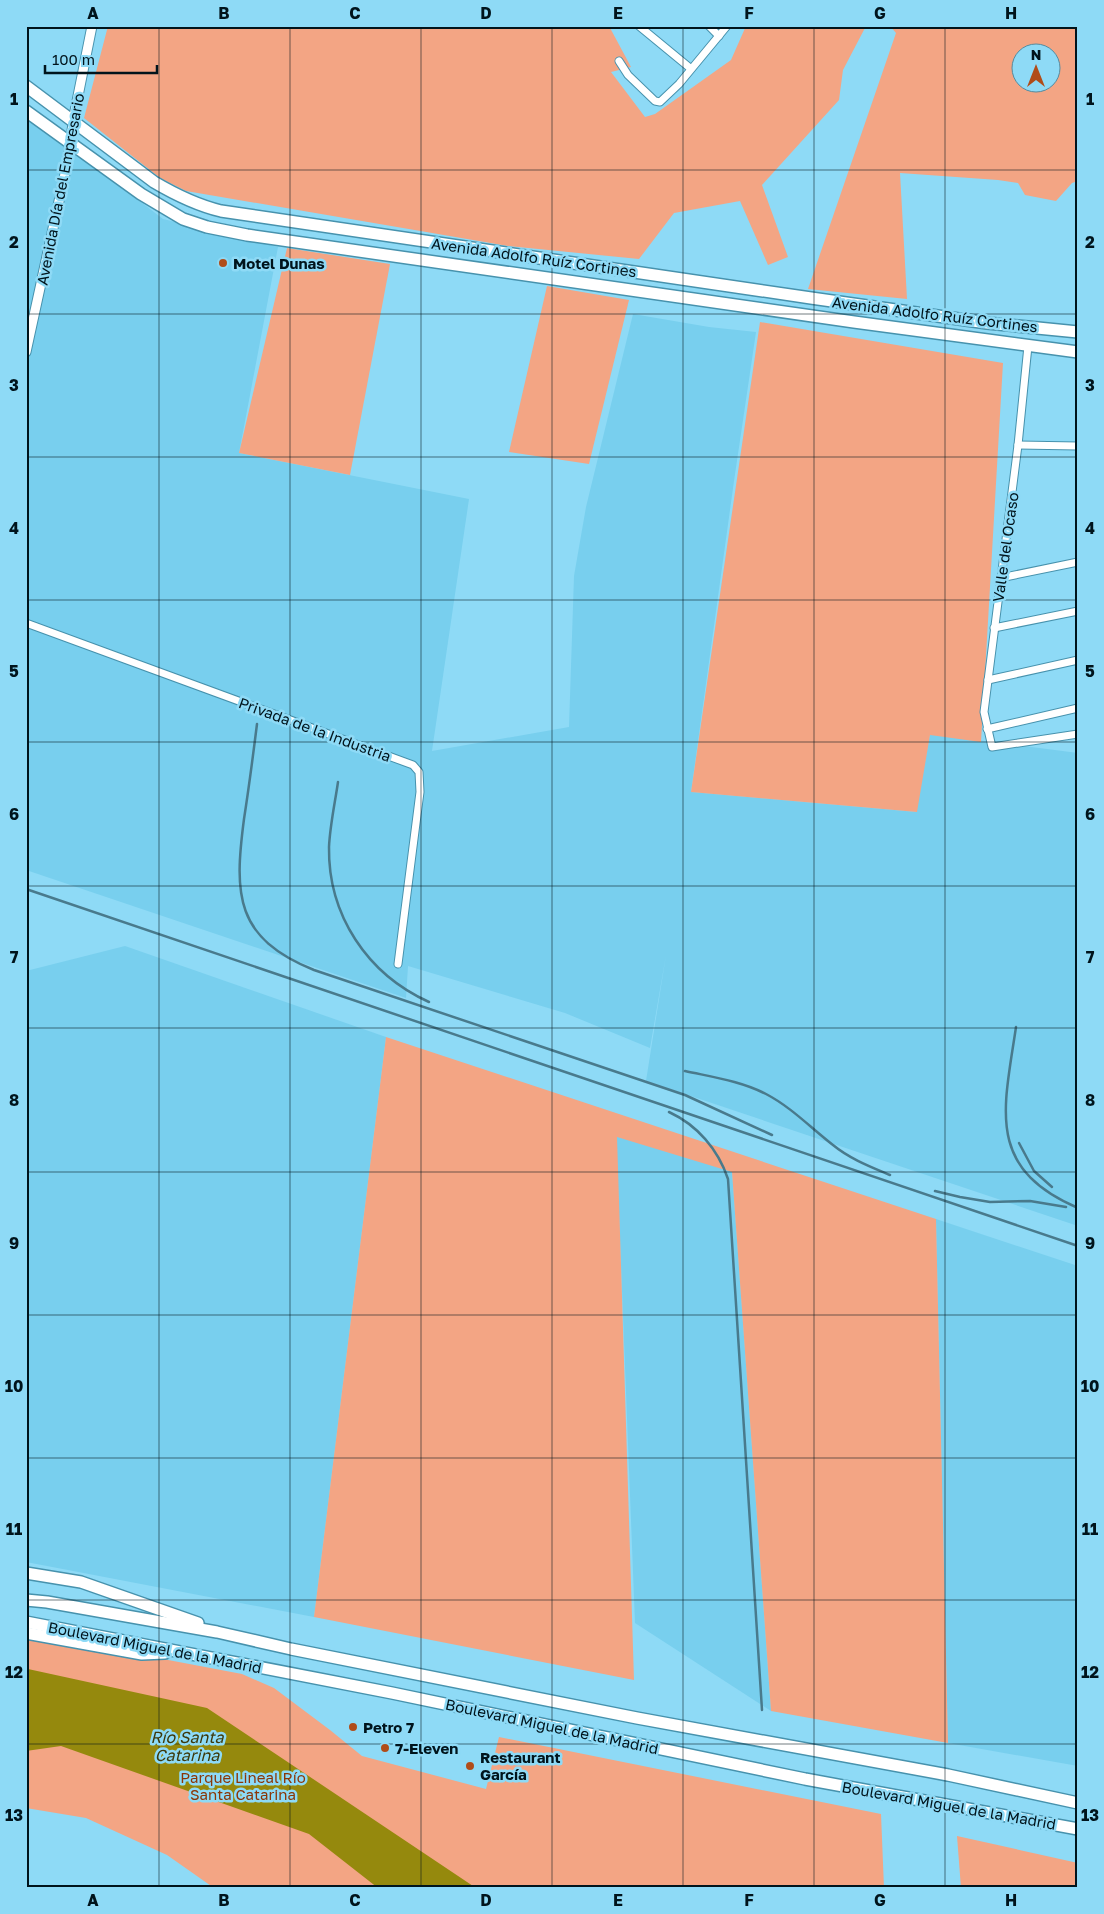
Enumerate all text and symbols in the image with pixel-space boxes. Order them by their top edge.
text: A [87,3,99,23]
text: B [218,3,230,23]
text: C [349,3,361,23]
text: D [480,3,492,23]
text: E [613,3,623,23]
text: F [744,3,754,23]
text: G [874,3,886,23]
text: H [1005,3,1017,23]
scale bar [45,42,158,74]
north arrow [1012,42,1062,92]
text: N [1031,46,1041,63]
text: 100 m [52,50,95,68]
text: 1 [10,89,18,109]
text: 1 [1086,89,1094,109]
street label: Avenida Día del Empresario [33,91,87,287]
text: 2 [9,232,19,252]
text: 2 [1085,232,1095,252]
street label: Avenida Adolfo Ruíz Cortines [430,234,638,280]
place label: Motel Dunas [233,254,325,272]
marker: Motel Dunas [217,257,229,269]
street label: Avenida Adolfo Ruíz Cortines [831,292,1039,336]
text: 3 [9,375,19,395]
text: 3 [1085,375,1095,395]
street label: Valle del Ocaso [988,491,1022,603]
text: 4 [9,518,19,538]
text: 4 [1085,518,1095,538]
text: 5 [9,661,19,681]
text: 5 [1085,661,1095,681]
street label: Privada de la Industria [236,693,394,765]
text: 6 [9,804,19,824]
text: 6 [1085,804,1095,824]
text: 7 [10,947,19,967]
text: 7 [1086,947,1095,967]
text: 8 [9,1090,19,1110]
text: 8 [1085,1090,1095,1110]
text: 9 [9,1233,19,1253]
text: 9 [1085,1233,1095,1253]
text: 10 [5,1376,23,1396]
text: 10 [1081,1376,1099,1396]
text: 11 [6,1519,22,1539]
text: 11 [1082,1519,1098,1539]
street label: Boulevard Miguel de la Madrid [47,1617,263,1677]
text: 12 [5,1662,23,1682]
text: 12 [1081,1662,1099,1682]
street label: Boulevard Miguel de la Madrid [444,1695,660,1757]
place label: Petro 7 [363,1718,414,1736]
marker: Petro 7 [347,1721,359,1733]
water label: Río Santa Catarina [150,1727,225,1765]
place label: 7-Eleven [395,1739,458,1757]
marker: 7-Eleven [379,1742,391,1754]
place label: Restaurant García [480,1748,560,1783]
marker: Restaurant García [464,1760,476,1772]
park label: Parque Lineal Río Santa Catarina [180,1768,306,1803]
street label: Boulevard Miguel de la Madrid [841,1777,1057,1833]
text: 13 [5,1805,23,1825]
text: 13 [1081,1805,1099,1825]
text: A [87,1890,99,1910]
text: B [218,1890,230,1910]
text: C [349,1890,361,1910]
text: D [480,1890,492,1910]
text: E [613,1890,623,1910]
text: F [744,1890,754,1910]
text: G [874,1890,886,1910]
text: H [1005,1890,1017,1910]

